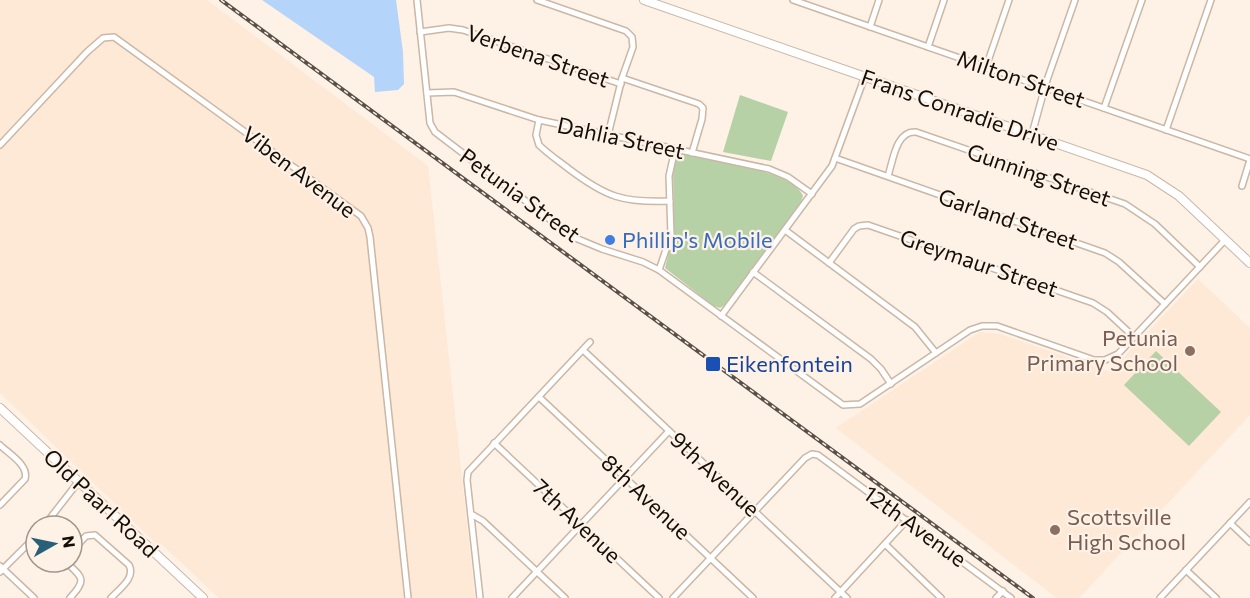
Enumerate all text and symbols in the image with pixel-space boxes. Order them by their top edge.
street label: Verbena Street [463,18,613,93]
street label: Milton Street [954,44,1089,113]
street label: Frans Conradie Drive [858,63,1063,156]
street label: Dahlia Street [555,111,687,164]
street label: Viben Avenue [237,120,362,223]
street label: Gunning Street [964,137,1115,212]
street label: Petunia Street [455,142,586,247]
street label: Garland Street [935,182,1081,255]
street label: Greymaur Street [897,223,1062,302]
place label: Phillip's Mobile [622,226,773,253]
marker: Phillip's Mobile [603,233,617,247]
place label: Petunia Primary School [1026,324,1178,376]
marker: Petunia Primary School [1183,344,1197,358]
place label: Eikenfontein [726,350,853,377]
marker: Eikenfontein [704,355,722,373]
street label: 9th Avenue [665,425,766,522]
street label: Old Paarl Road [38,443,164,563]
street label: 8th Avenue [596,448,697,545]
street label: 7th Avenue [528,473,627,568]
street label: 12th Avenue [859,479,972,572]
place label: Scottsville High School [1067,503,1186,555]
north arrow [24,514,84,574]
marker: Scottsville High School [1048,523,1062,537]
text: N [59,534,80,549]

